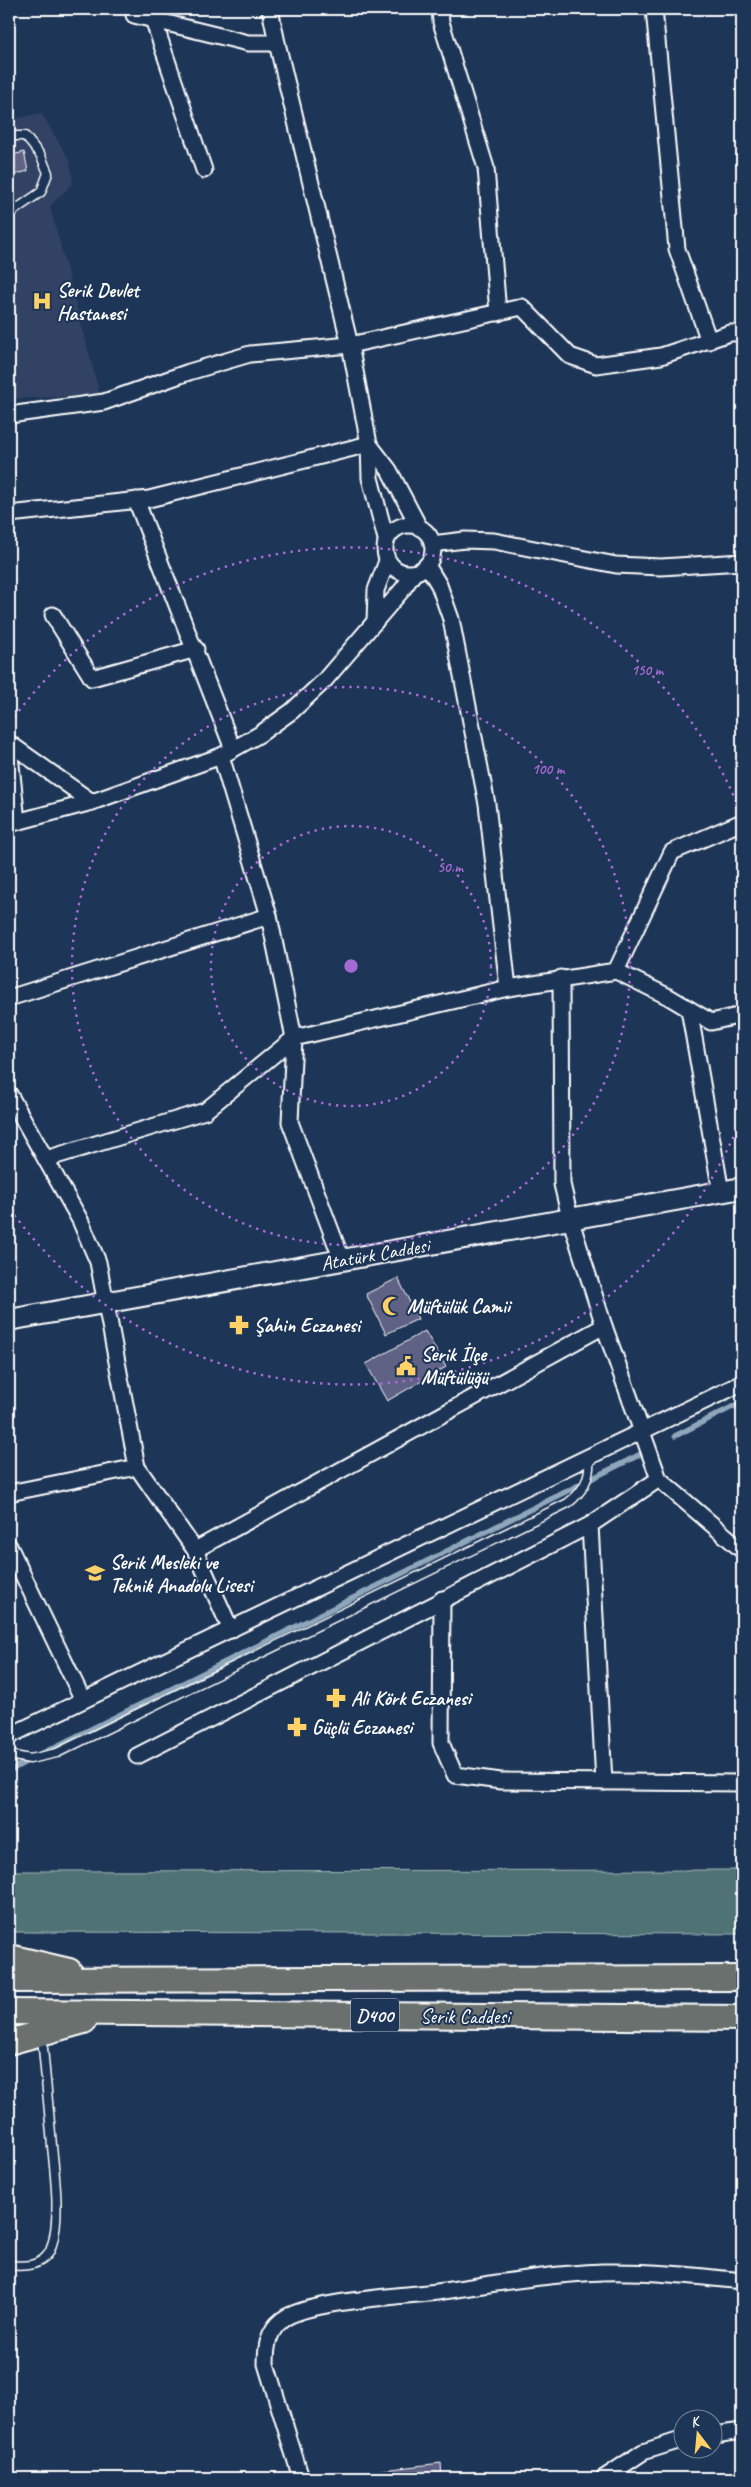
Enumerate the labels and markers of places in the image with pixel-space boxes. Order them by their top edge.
place label: Serik Devlet Hastanesi [57,278,141,326]
hospital icon: Serik Devlet Hastanesi [31,290,53,312]
centre of rings [342,957,360,975]
place label: Müftülük Camii [407,1294,513,1319]
mosque icon: Müftülük Camii [381,1295,403,1317]
place label: Şahin Eczanesi [254,1313,363,1338]
pharmacy icon: Şahin Eczanesi [228,1314,250,1336]
place label: Serik İlçe Müftülüğü [421,1342,490,1390]
public building icon: Serik İlçe Müftülüğü [395,1355,417,1377]
place label: Serik Mesleki ve Teknik Anadolu Lisesi [110,1550,256,1598]
school or university icon: Serik Mesleki ve Teknik Anadolu Lisesi [84,1562,106,1584]
place label: Ali Körk Eczanesi [351,1686,474,1711]
pharmacy icon: Ali Körk Eczanesi [325,1687,347,1709]
place label: Güçlü Eczanesi [312,1715,415,1740]
pharmacy icon: Güçlü Eczanesi [286,1716,308,1738]

